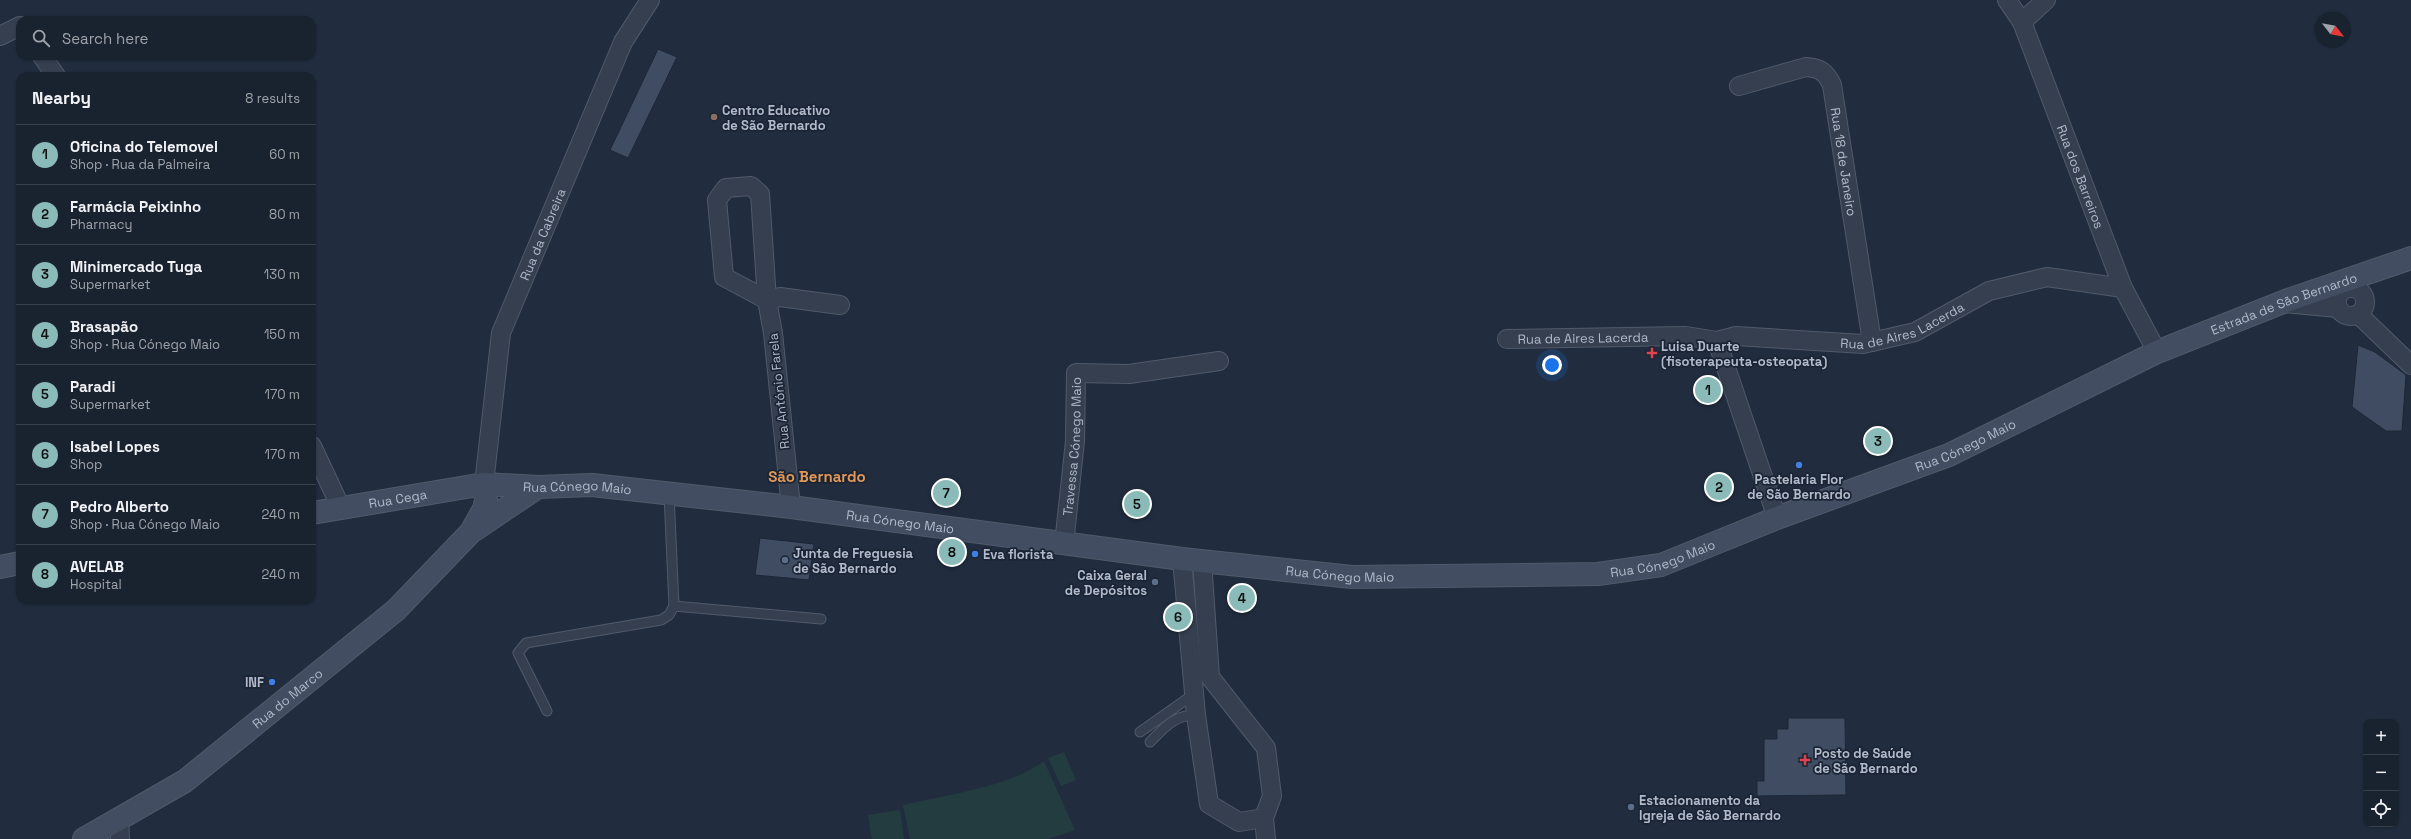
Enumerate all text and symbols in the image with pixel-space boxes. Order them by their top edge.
north arrow [2315,12,2351,48]
search box [16,16,316,60]
icon: search [30,27,52,49]
text: Search here [62,29,148,48]
text: Nearby [32,87,91,109]
text: 8 results [245,90,300,107]
place label: Centro Educativo de São Bernardo [722,102,830,134]
street label: Rua 18 de Janeiro [1827,106,1861,217]
marker: Centro Educativo de São Bernardo [709,112,719,122]
street label: Rua dos Barreiros [2053,122,2108,231]
text: Oficina do Telemovel [70,137,218,156]
text: 1 [42,146,48,163]
text: 60 m [269,146,300,163]
text: Shop · Rua da Palmeira [70,156,210,173]
street label: Rua da Cabreira [516,185,569,283]
text: Farmácia Peixinho [70,197,201,216]
text: 2 [41,206,49,223]
text: 80 m [269,206,300,223]
text: Pharmacy [70,216,132,233]
text: Minimercado Tuga [70,257,202,276]
text: 3 [41,266,49,283]
text: 130 m [264,266,300,283]
street label: Estrada de São Bernardo [2208,269,2359,338]
text: Supermarket [70,276,151,293]
street label: Rua de Aires Lacerda [1840,298,1967,353]
text: Brasapão [70,317,138,336]
text: 4 [41,326,49,343]
text: 150 m [264,326,300,343]
street label: Rua de Aires Lacerda [1518,328,1649,347]
street label: Rua António Farela [764,332,794,450]
text: Shop · Rua Cónego Maio [70,336,220,353]
place label: Luisa Duarte (fisoterapeuta-osteopata) [1661,338,1827,370]
marker: Luisa Duarte (fisoterapeuta-osteopata) [1646,347,1658,359]
your location [1542,355,1562,375]
pin: 1 [1695,375,1721,405]
text: Paradi [70,377,115,396]
street label: Travessa Cónego Maio [1059,377,1084,517]
text: 5 [41,386,49,403]
text: 170 m [264,386,300,403]
text: Supermarket [70,396,151,413]
street label: Rua Cónego Maio [1913,415,2018,475]
pin: 3 [1865,426,1891,456]
text: Isabel Lopes [70,437,160,456]
text: 6 [41,446,49,463]
text: 170 m [264,446,300,463]
text: Shop [70,456,102,473]
marker: Pastelaria Flor de São Bernardo [1794,460,1804,470]
district label: São Bernardo [768,467,866,486]
place label: Pastelaria Flor de São Bernardo [1747,471,1851,503]
pin: 2 [1706,472,1732,502]
street label: Rua Cónego Maio [523,476,633,498]
pin: 7 [933,478,959,508]
street label: Rua Cega [367,485,429,512]
pin: 5 [1124,489,1150,519]
text: Pedro Alberto [70,497,169,516]
text: 7 [41,506,49,523]
text: 240 m [262,506,300,523]
street label: Rua Cónego Maio [845,506,955,537]
text: Shop · Rua Cónego Maio [70,516,220,533]
street label: Rua Cónego Maio [1609,535,1718,581]
pin: 8 [939,537,965,567]
place label: Junta de Freguesia de São Bernardo [793,545,914,577]
place label: Eva florista [983,546,1054,563]
marker: Eva florista [970,549,980,559]
marker: Junta de Freguesia de São Bernardo [780,555,790,565]
text: AVELAB [70,557,124,576]
street label: Rua Cónego Maio [1285,562,1394,586]
text: 8 [41,566,49,583]
text: 240 m [262,566,300,583]
place label: Caixa Geral de Depósitos [1065,567,1147,599]
text: Hospital [70,576,122,593]
marker: Caixa Geral de Depósitos [1150,577,1160,587]
pin: 4 [1229,583,1255,613]
pin: 6 [1165,602,1191,632]
street label: Rua do Marco [248,665,326,732]
place label: INF [245,674,264,691]
marker: INF [267,677,277,687]
map controls [2363,719,2399,827]
button: + [2363,719,2399,755]
place label: Posto de Saúde de São Bernardo [1814,745,1918,777]
marker: Posto de Saúde de São Bernardo [1799,754,1811,766]
button: − [2363,755,2399,791]
button: locate [2363,791,2399,827]
place label: Estacionamento da Igreja de São Bernardo [1639,792,1781,824]
marker: Estacionamento da Igreja de São Bernardo [1626,802,1636,812]

